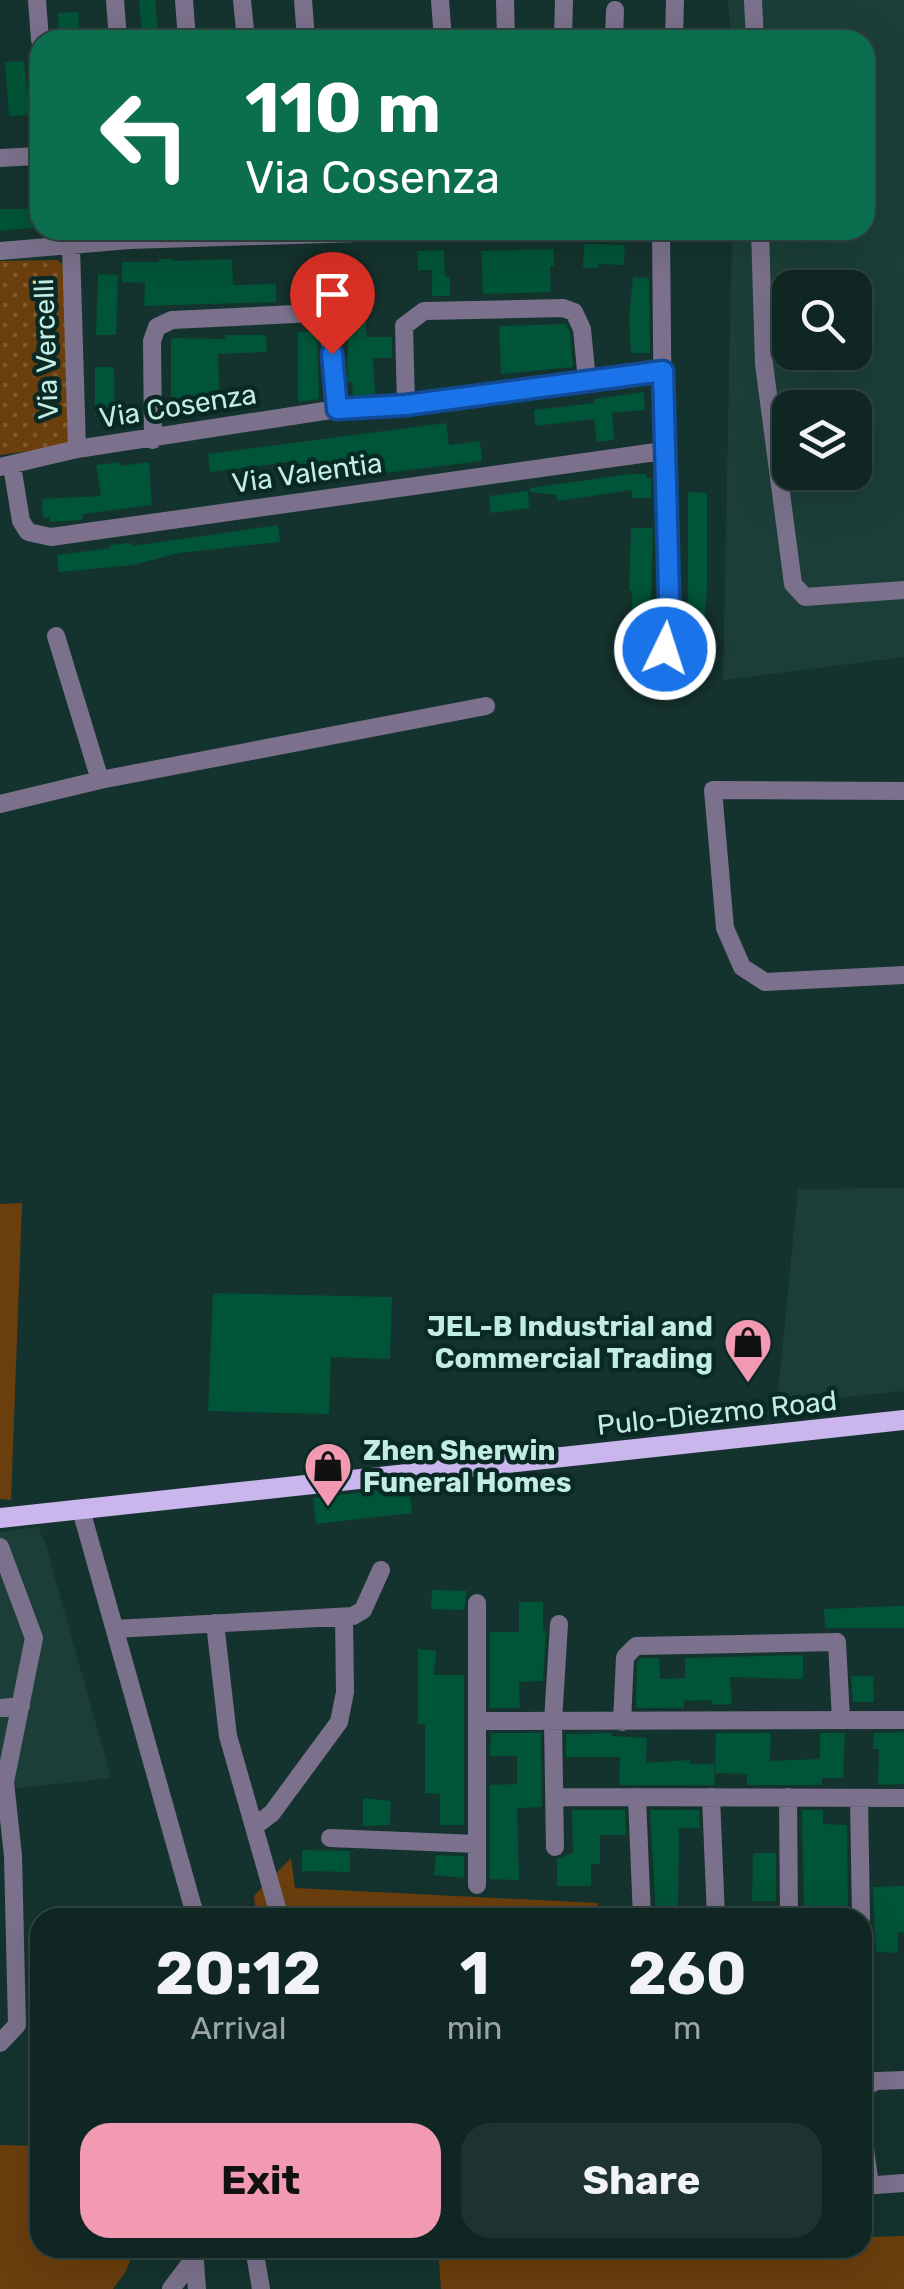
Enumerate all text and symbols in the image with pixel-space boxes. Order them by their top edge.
text: 110 m [245,67,441,150]
icon: left [80,70,210,200]
text: Via Cosenza [245,151,500,204]
pin [290,252,375,355]
icon: arrive [305,267,360,322]
map controls [772,270,872,490]
button: search [772,270,872,370]
street label: Via Vercelli [27,278,65,420]
street label: Via Cosenza [97,377,259,435]
button: layers [772,390,872,490]
street label: Via Valentia [230,446,384,500]
position arrow [613,597,717,701]
place label: JEL-B Industrial and Commercial Trading [427,1310,713,1375]
shop icon: JEL-B Industrial and Commercial Trading [722,1316,774,1384]
street label: Pulo-Diezmo Road [595,1384,839,1442]
place label: Zhen Sherwin Funeral Homes [363,1434,571,1499]
shop icon: Zhen Sherwin Funeral Homes [302,1440,354,1508]
text: 20:12 [155,1938,321,2009]
text: 1 [460,1938,490,2009]
text: 260 [628,1938,747,2009]
text: Arrival [190,2009,286,2047]
text: min [447,2009,502,2047]
text: m [673,2009,701,2047]
button: Exit [80,2123,441,2238]
button: Share [461,2123,822,2238]

